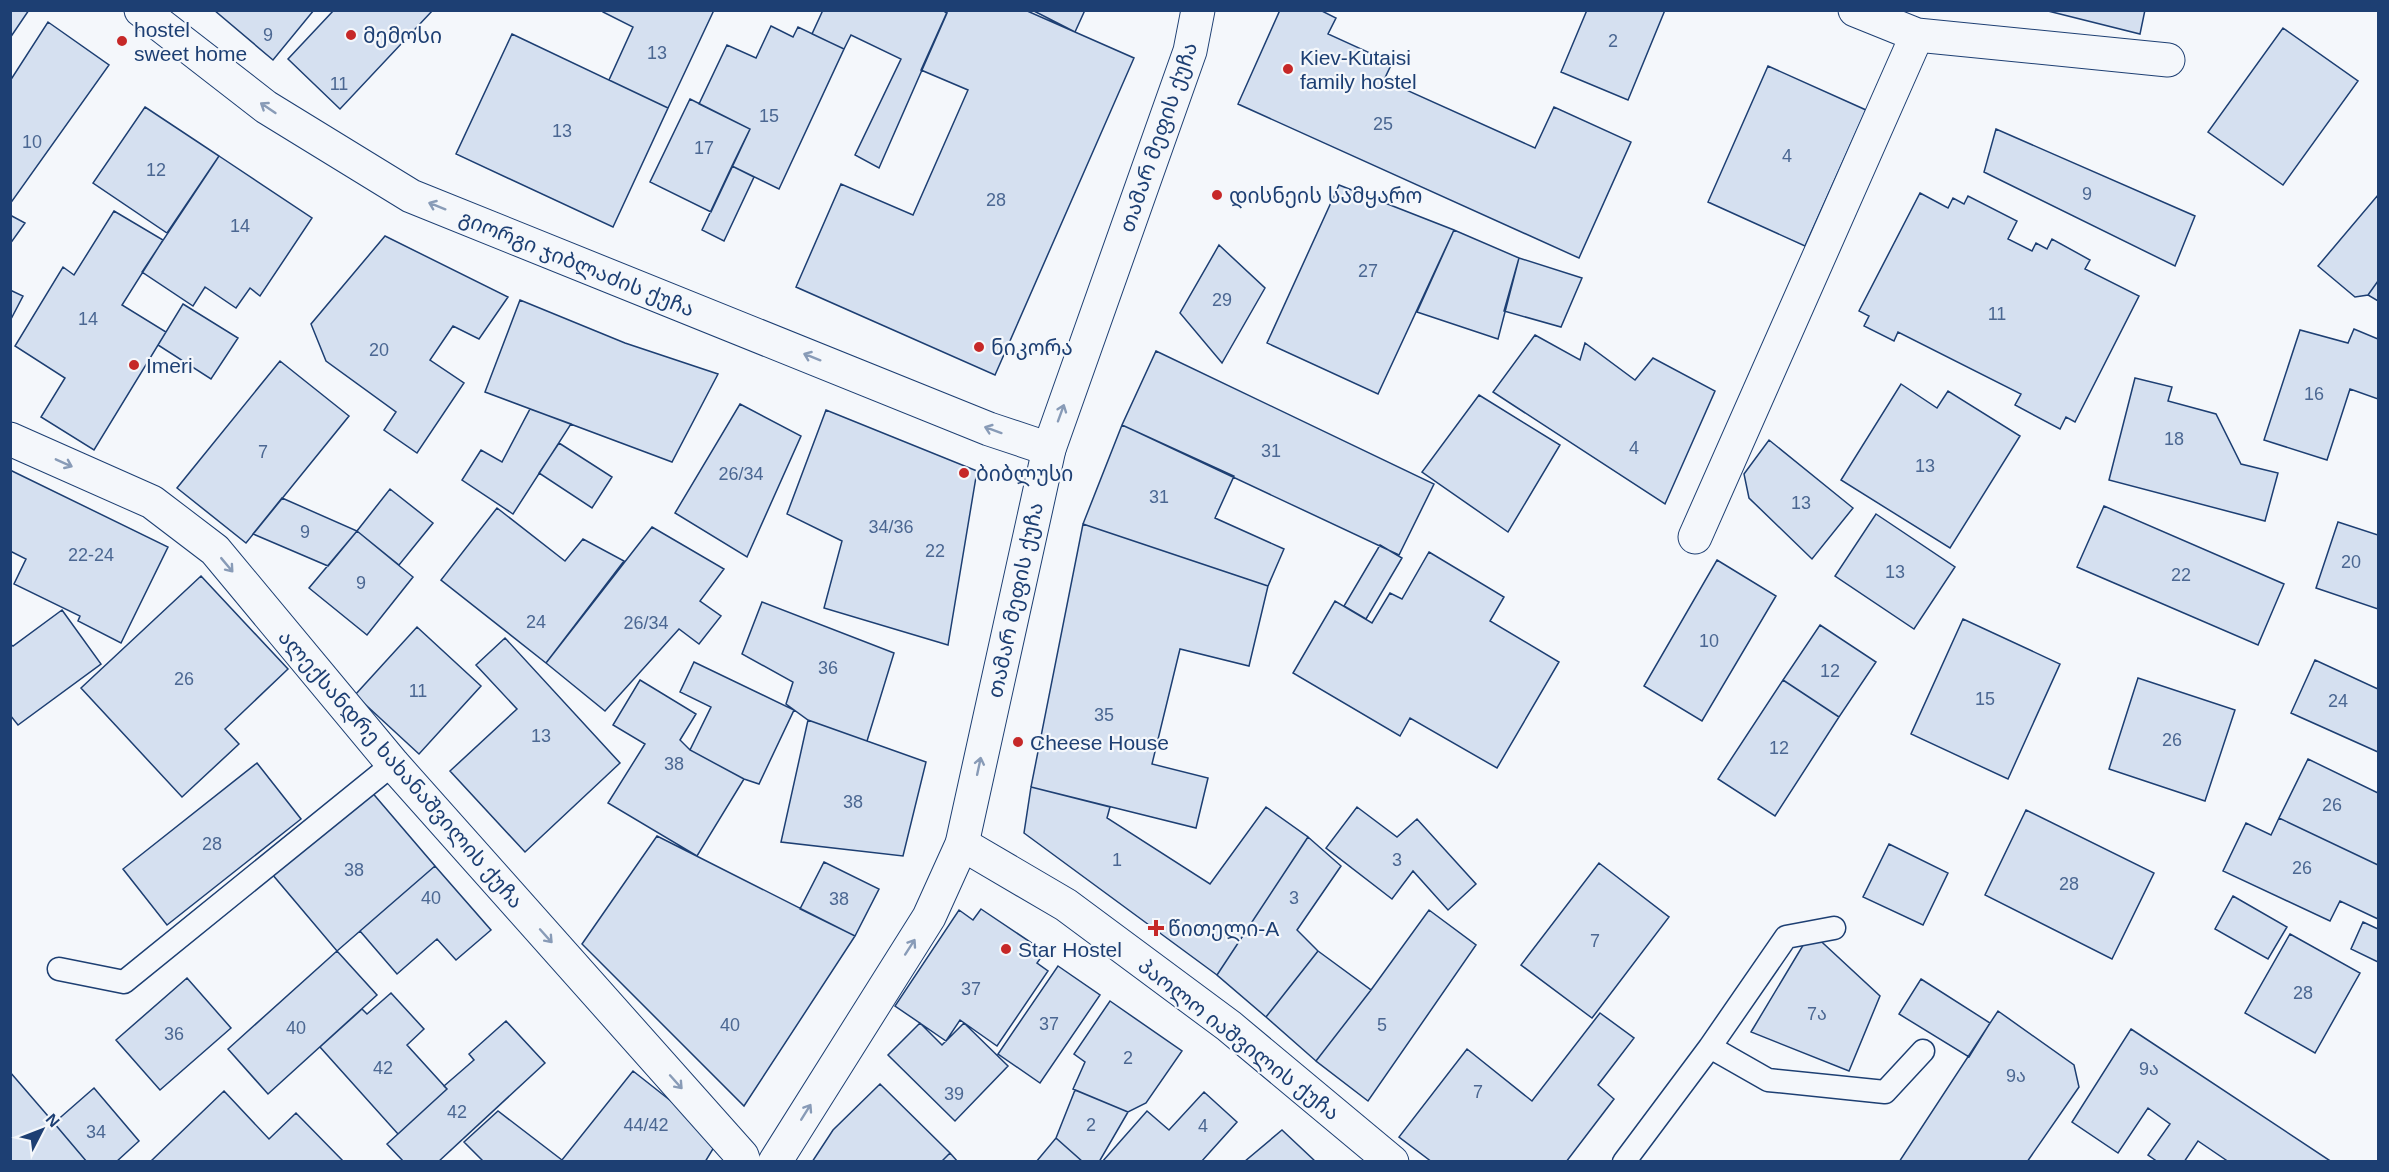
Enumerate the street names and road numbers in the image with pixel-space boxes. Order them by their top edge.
street label: თამარ მეფის ქუჩა [1115,39,1202,235]
street label: გიორგი ჯიბლაძის ქუჩა [456,205,698,323]
street label: თამარ მეფის ქუჩა [983,500,1048,700]
street label: ალექსანდრე ხახანაშვილის ქუჩა [272,625,528,914]
street label: პაოლო იაშვილის ქუჩა [1133,953,1344,1126]

